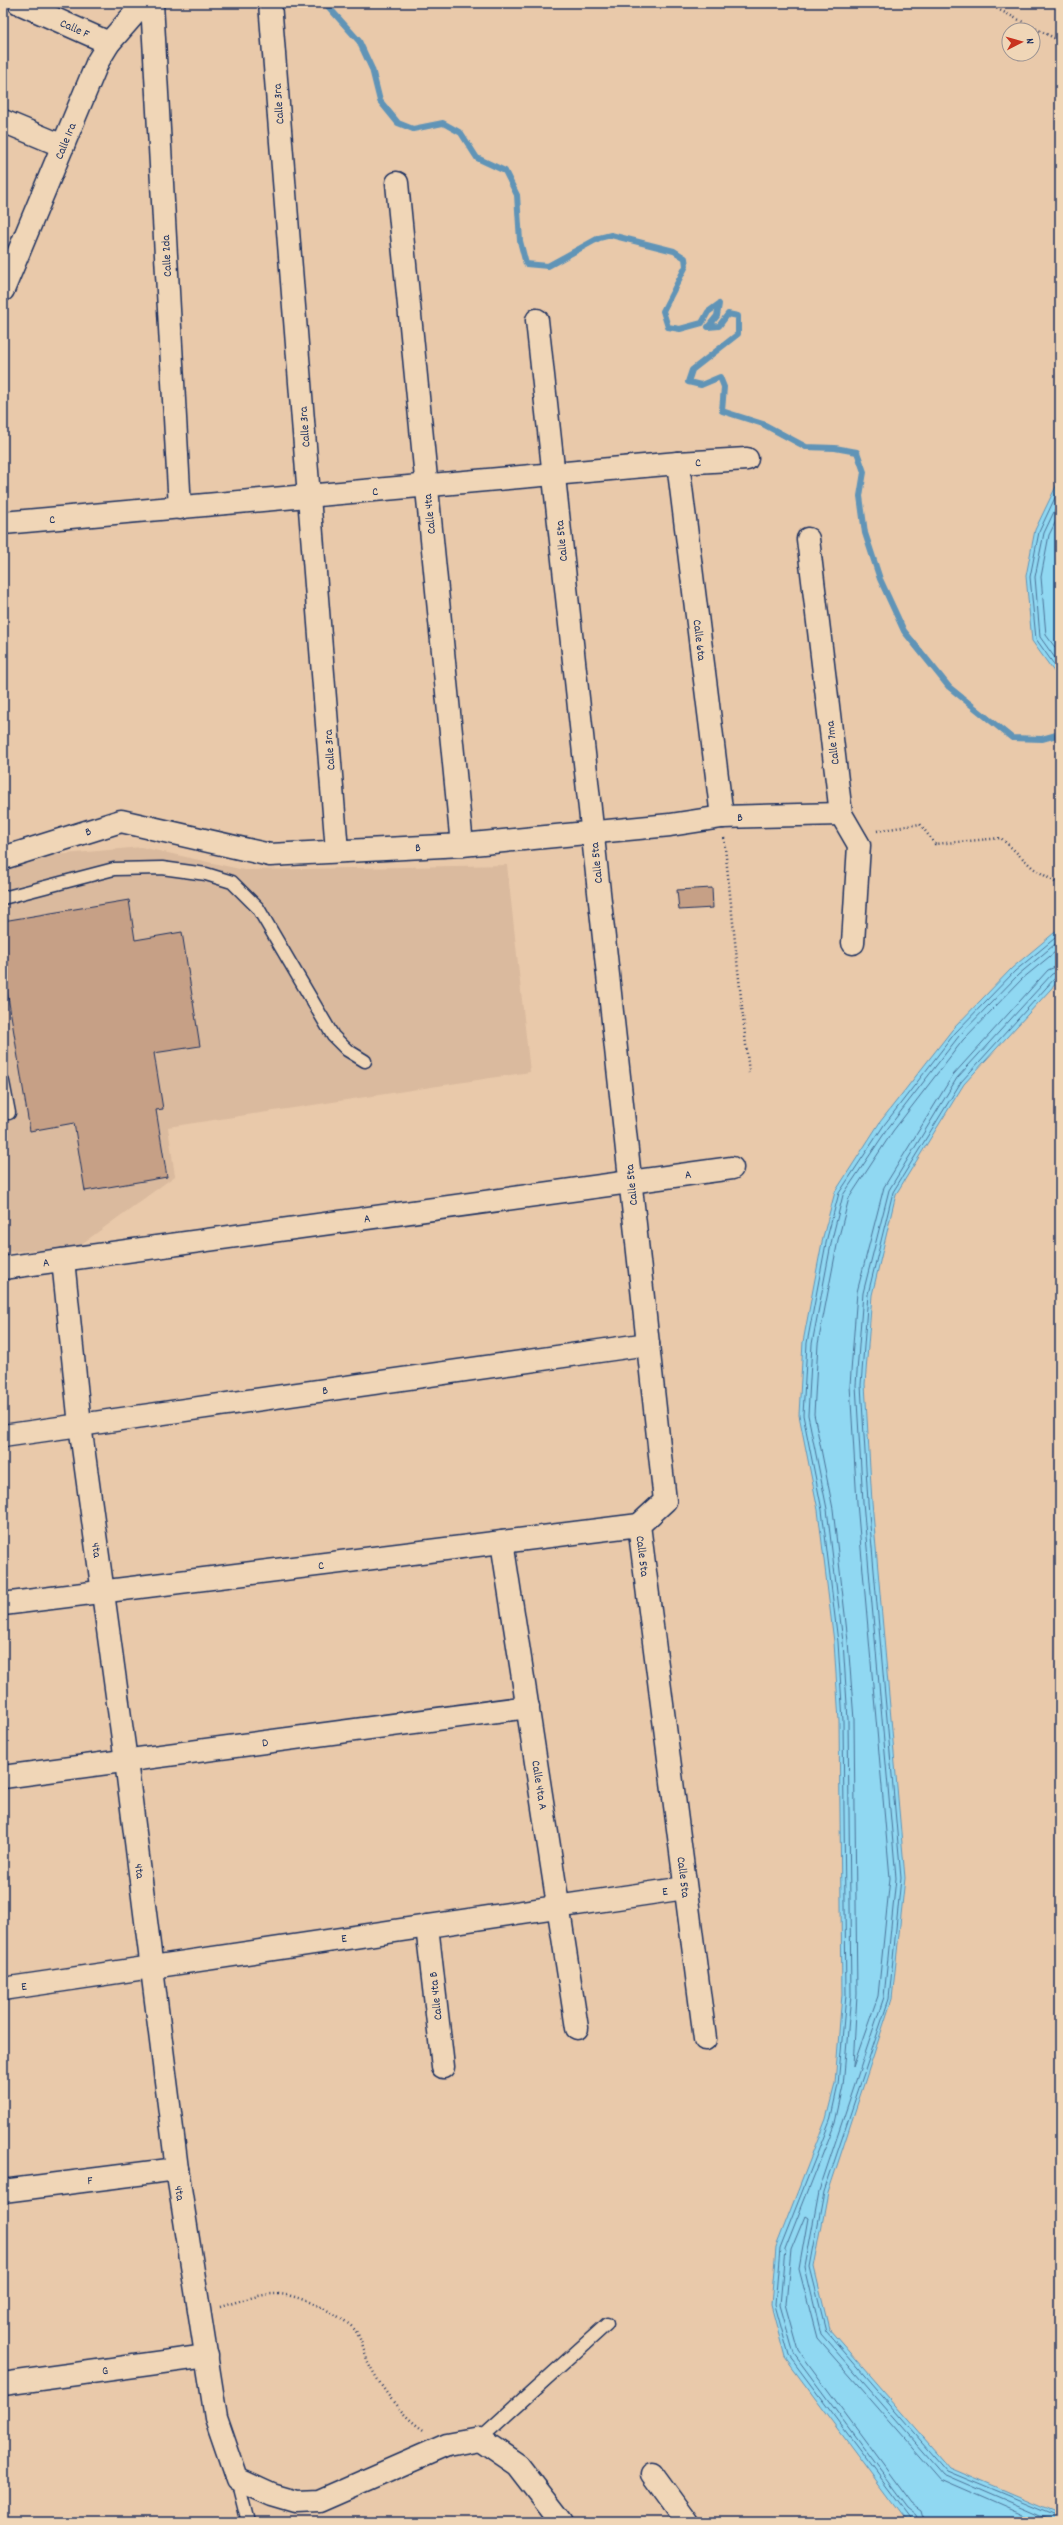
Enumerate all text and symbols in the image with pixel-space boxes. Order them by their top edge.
street label: Calle F [57,15,92,44]
north arrow [1001,22,1041,62]
text: N [1021,38,1037,45]
street label: Calle 3ra [270,83,289,125]
street label: Calle 1ra [51,120,82,162]
street label: Calle 2da [158,234,177,277]
street label: Calle 3ra [296,406,315,448]
street label: C [695,455,702,472]
street label: C [371,484,379,501]
street label: Calle 4ta [420,493,441,535]
street label: C [48,512,56,529]
street label: Calle 5ta [552,519,573,562]
street label: Calle 6ta [688,619,710,662]
street label: Calle 7ma [822,720,845,766]
street label: Calle 3ra [321,729,340,771]
street label: B [737,810,743,827]
street label: B [83,823,94,841]
street label: B [415,840,422,857]
street label: Calle 5ta [587,841,608,884]
street label: Calle 5ta [622,1163,643,1206]
street label: A [684,1167,693,1184]
street label: A [363,1211,372,1228]
street label: A [42,1255,51,1272]
street label: B [321,1383,330,1400]
street label: Calle 5ta [631,1535,652,1578]
street label: 4ta [86,1542,105,1559]
street label: C [317,1558,325,1575]
street label: D [261,1735,269,1752]
street label: Calle 4ta A [526,1759,551,1812]
street label: Calle 5ta [672,1856,693,1899]
street label: 4ta [129,1863,148,1880]
street label: E [661,1884,670,1901]
street label: E [340,1931,349,1948]
street label: Calle 4ta B [425,1970,447,2021]
street label: E [20,1979,29,1996]
street label: F [86,2173,95,2190]
street label: 4ta [169,2184,188,2202]
street label: G [101,2363,109,2380]

